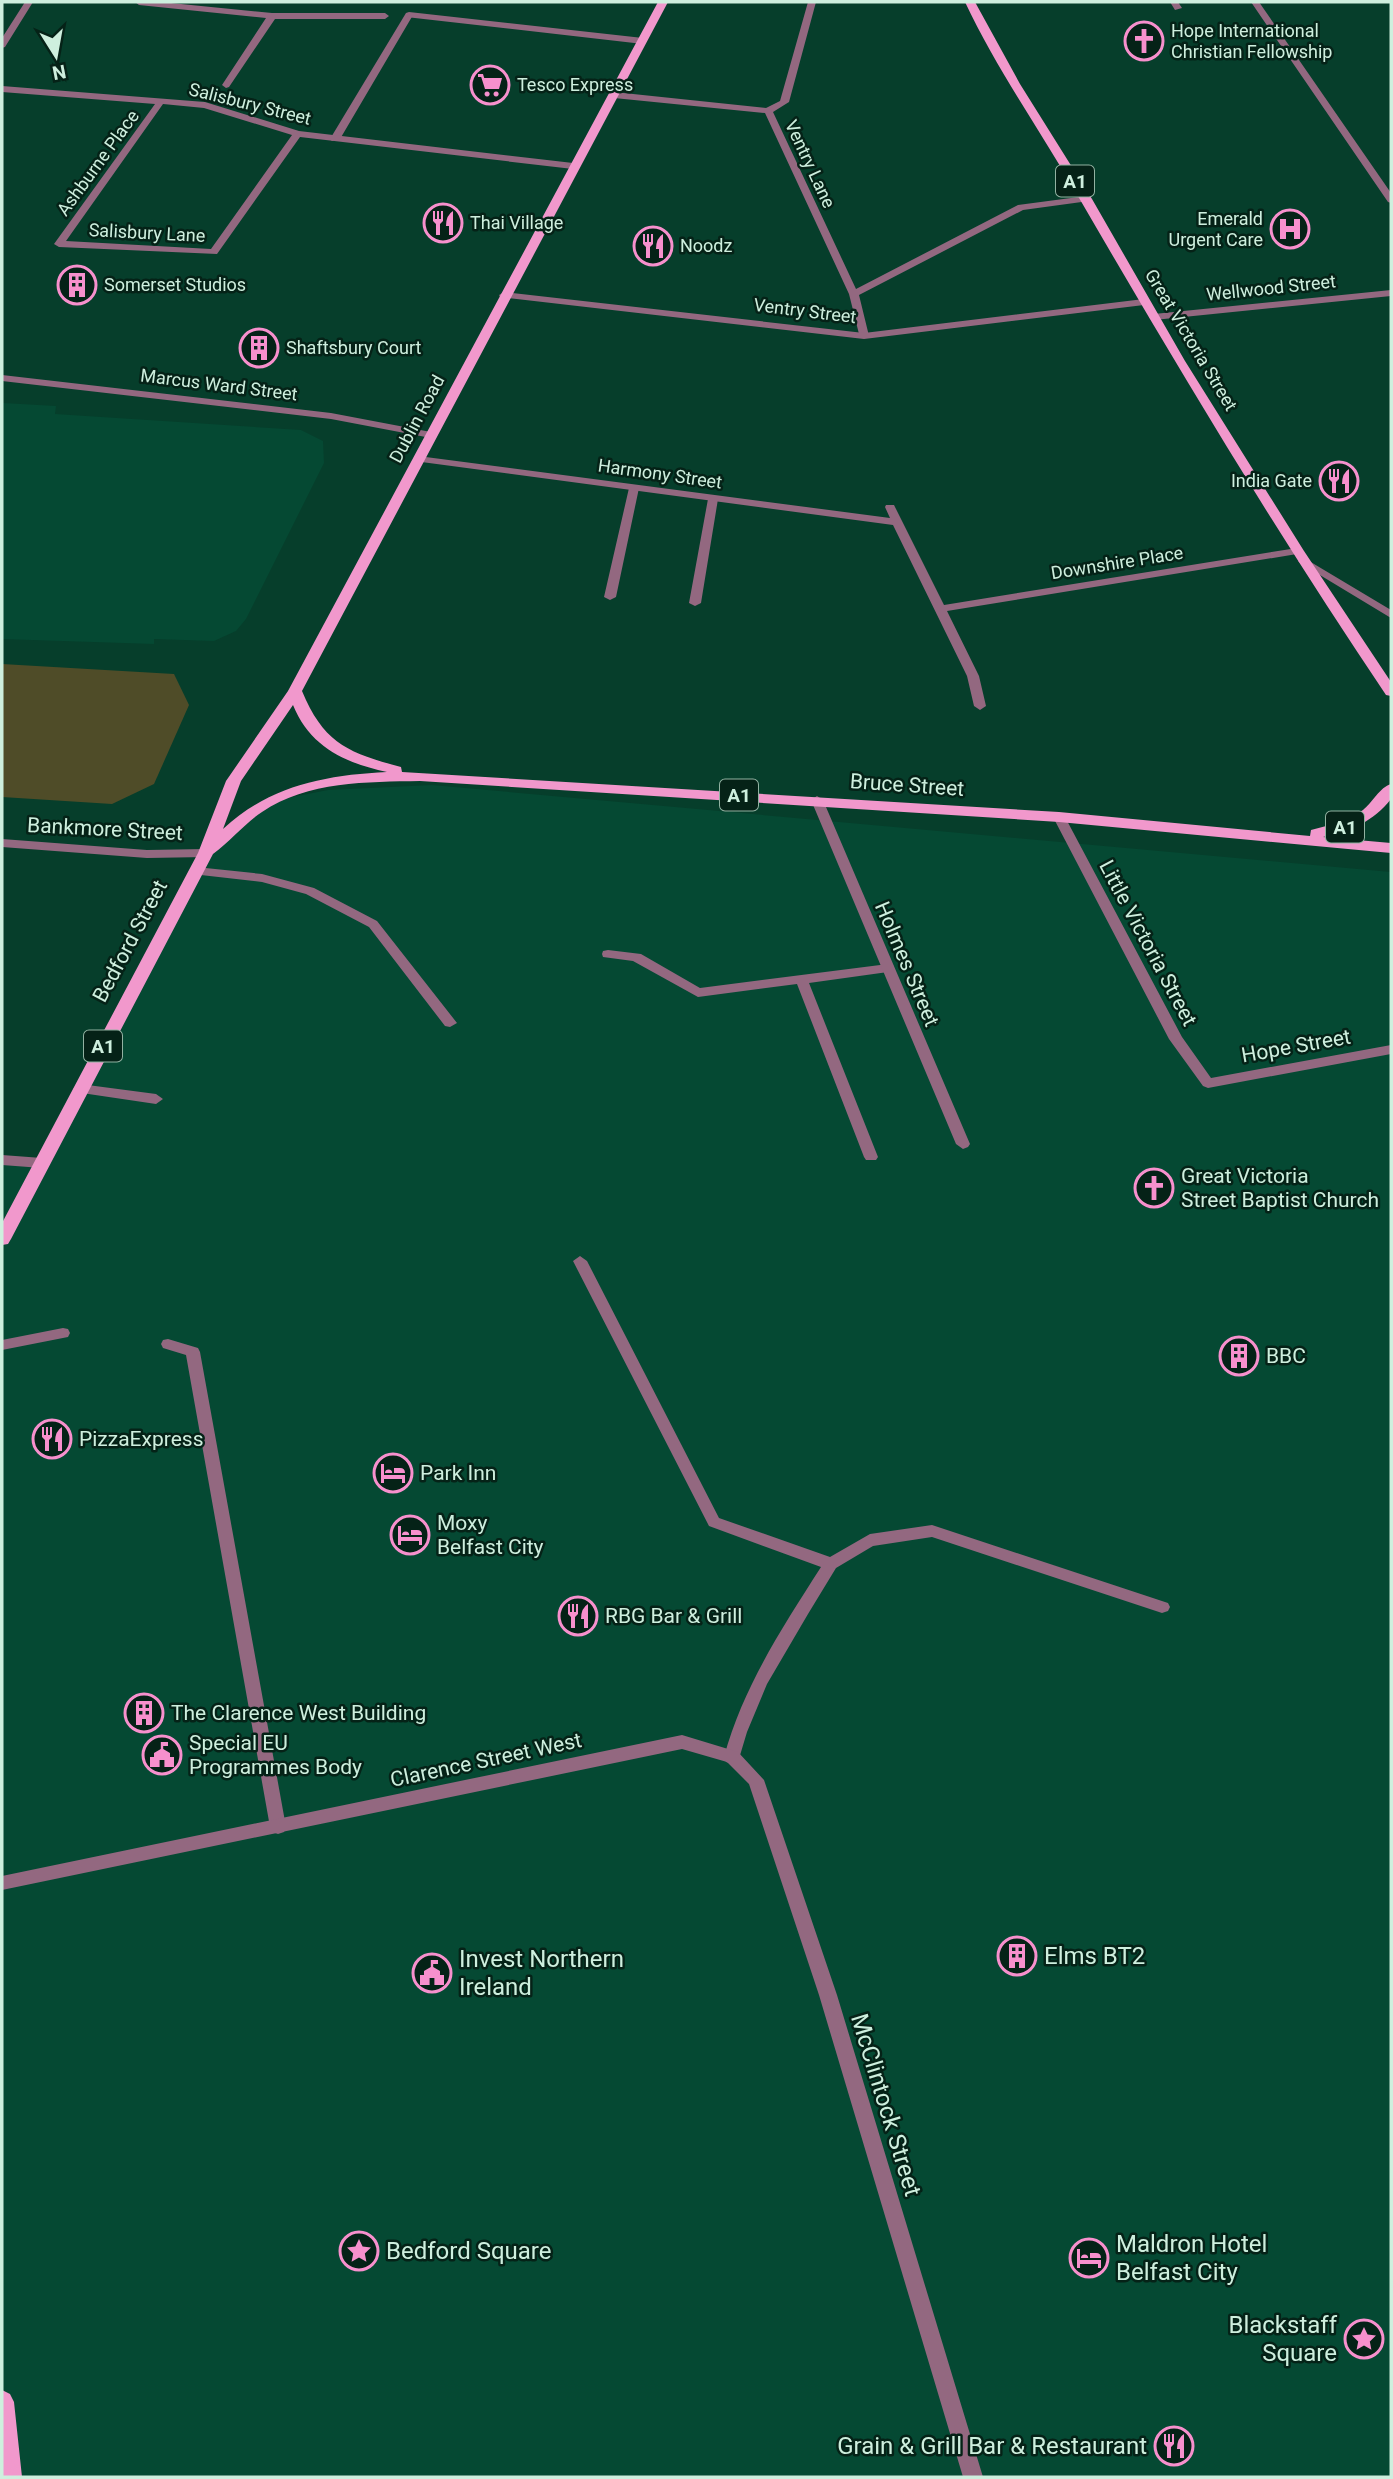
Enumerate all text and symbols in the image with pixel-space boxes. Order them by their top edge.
church icon: Hope International Christian Fellowship [1123,20,1165,62]
place label: Hope International Christian Fellowship [1171,20,1332,62]
north arrow [21,21,91,91]
text: N [50,60,68,85]
supermarket icon: Tesco Express [469,64,511,106]
place label: Tesco Express [517,74,633,95]
street label: Salisbury Street [187,78,314,129]
street label: Ashburne Place [52,106,143,220]
street label: Ventry Lane [781,116,840,211]
road number: A1 [1056,166,1094,196]
restaurant icon: Thai Village [422,202,464,244]
place label: Emerald Urgent Care [1168,208,1263,250]
hospital icon: Emerald Urgent Care [1269,208,1311,250]
place label: Thai Village [470,212,563,233]
street label: Salisbury Lane [88,219,206,246]
restaurant icon: Noodz [632,225,674,267]
place label: Noodz [680,235,733,256]
building icon: Somerset Studios [56,264,98,306]
street label: Great Victoria Street [1141,265,1242,414]
street label: Wellwood Street [1205,270,1337,305]
place label: Somerset Studios [104,274,246,295]
street label: Ventry Street [753,294,858,327]
building icon: Shaftsbury Court [238,327,280,369]
place label: Shaftsbury Court [286,337,422,358]
street label: Marcus Ward Street [139,364,299,405]
street label: Dublin Road [385,371,448,466]
street label: Harmony Street [597,454,724,493]
restaurant icon: India Gate [1318,460,1360,502]
place label: India Gate [1231,470,1312,491]
street label: Downshire Place [1049,542,1185,583]
street label: Bruce Street [849,769,965,801]
road number: A1 [720,780,758,810]
road number: A1 [1326,812,1364,842]
street label: Bankmore Street [27,813,184,845]
street label: Little Victoria Street [1094,856,1202,1030]
street label: Bedford Street [88,876,172,1006]
street label: Holmes Street [870,898,944,1030]
street label: Hope Street [1240,1025,1353,1067]
road number: A1 [84,1030,122,1062]
place label: Great Victoria Street Baptist Church [1181,1164,1379,1212]
church icon: Great Victoria Street Baptist Church [1133,1167,1175,1209]
building icon: BBC [1218,1335,1260,1377]
place label: BBC [1266,1344,1306,1368]
restaurant icon: PizzaExpress [31,1418,73,1460]
place label: PizzaExpress [79,1427,204,1451]
hotel icon: Park Inn [372,1452,414,1494]
place label: Park Inn [420,1461,496,1485]
place label: Moxy Belfast City [437,1511,544,1559]
hotel icon: Moxy Belfast City [389,1514,431,1556]
restaurant icon: RBG Bar & Grill [557,1595,599,1637]
place label: RBG Bar & Grill [605,1604,742,1628]
building icon: The Clarence West Building [123,1692,165,1734]
place label: The Clarence West Building [171,1701,426,1725]
street label: Clarence Street West [388,1728,584,1792]
place label: Special EU Programmes Body [189,1731,362,1779]
public building icon: Special EU Programmes Body [141,1734,183,1776]
building icon: Elms BT2 [996,1935,1038,1977]
place label: Elms BT2 [1044,1942,1145,1970]
place label: Invest Northern Ireland [459,1945,624,2001]
public building icon: Invest Northern Ireland [411,1952,453,1994]
street label: McClintock Street [845,2010,927,2200]
place icon: Bedford Square [338,2230,380,2272]
place label: Maldron Hotel Belfast City [1116,2230,1267,2286]
place label: Bedford Square [386,2237,551,2265]
hotel icon: Maldron Hotel Belfast City [1068,2237,1110,2279]
place label: Blackstaff Square [1228,2311,1338,2367]
place icon: Blackstaff Square [1343,2318,1385,2360]
restaurant icon: Grain & Grill Bar & Restaurant [1153,2425,1195,2467]
place label: Grain & Grill Bar & Restaurant [837,2432,1147,2460]

